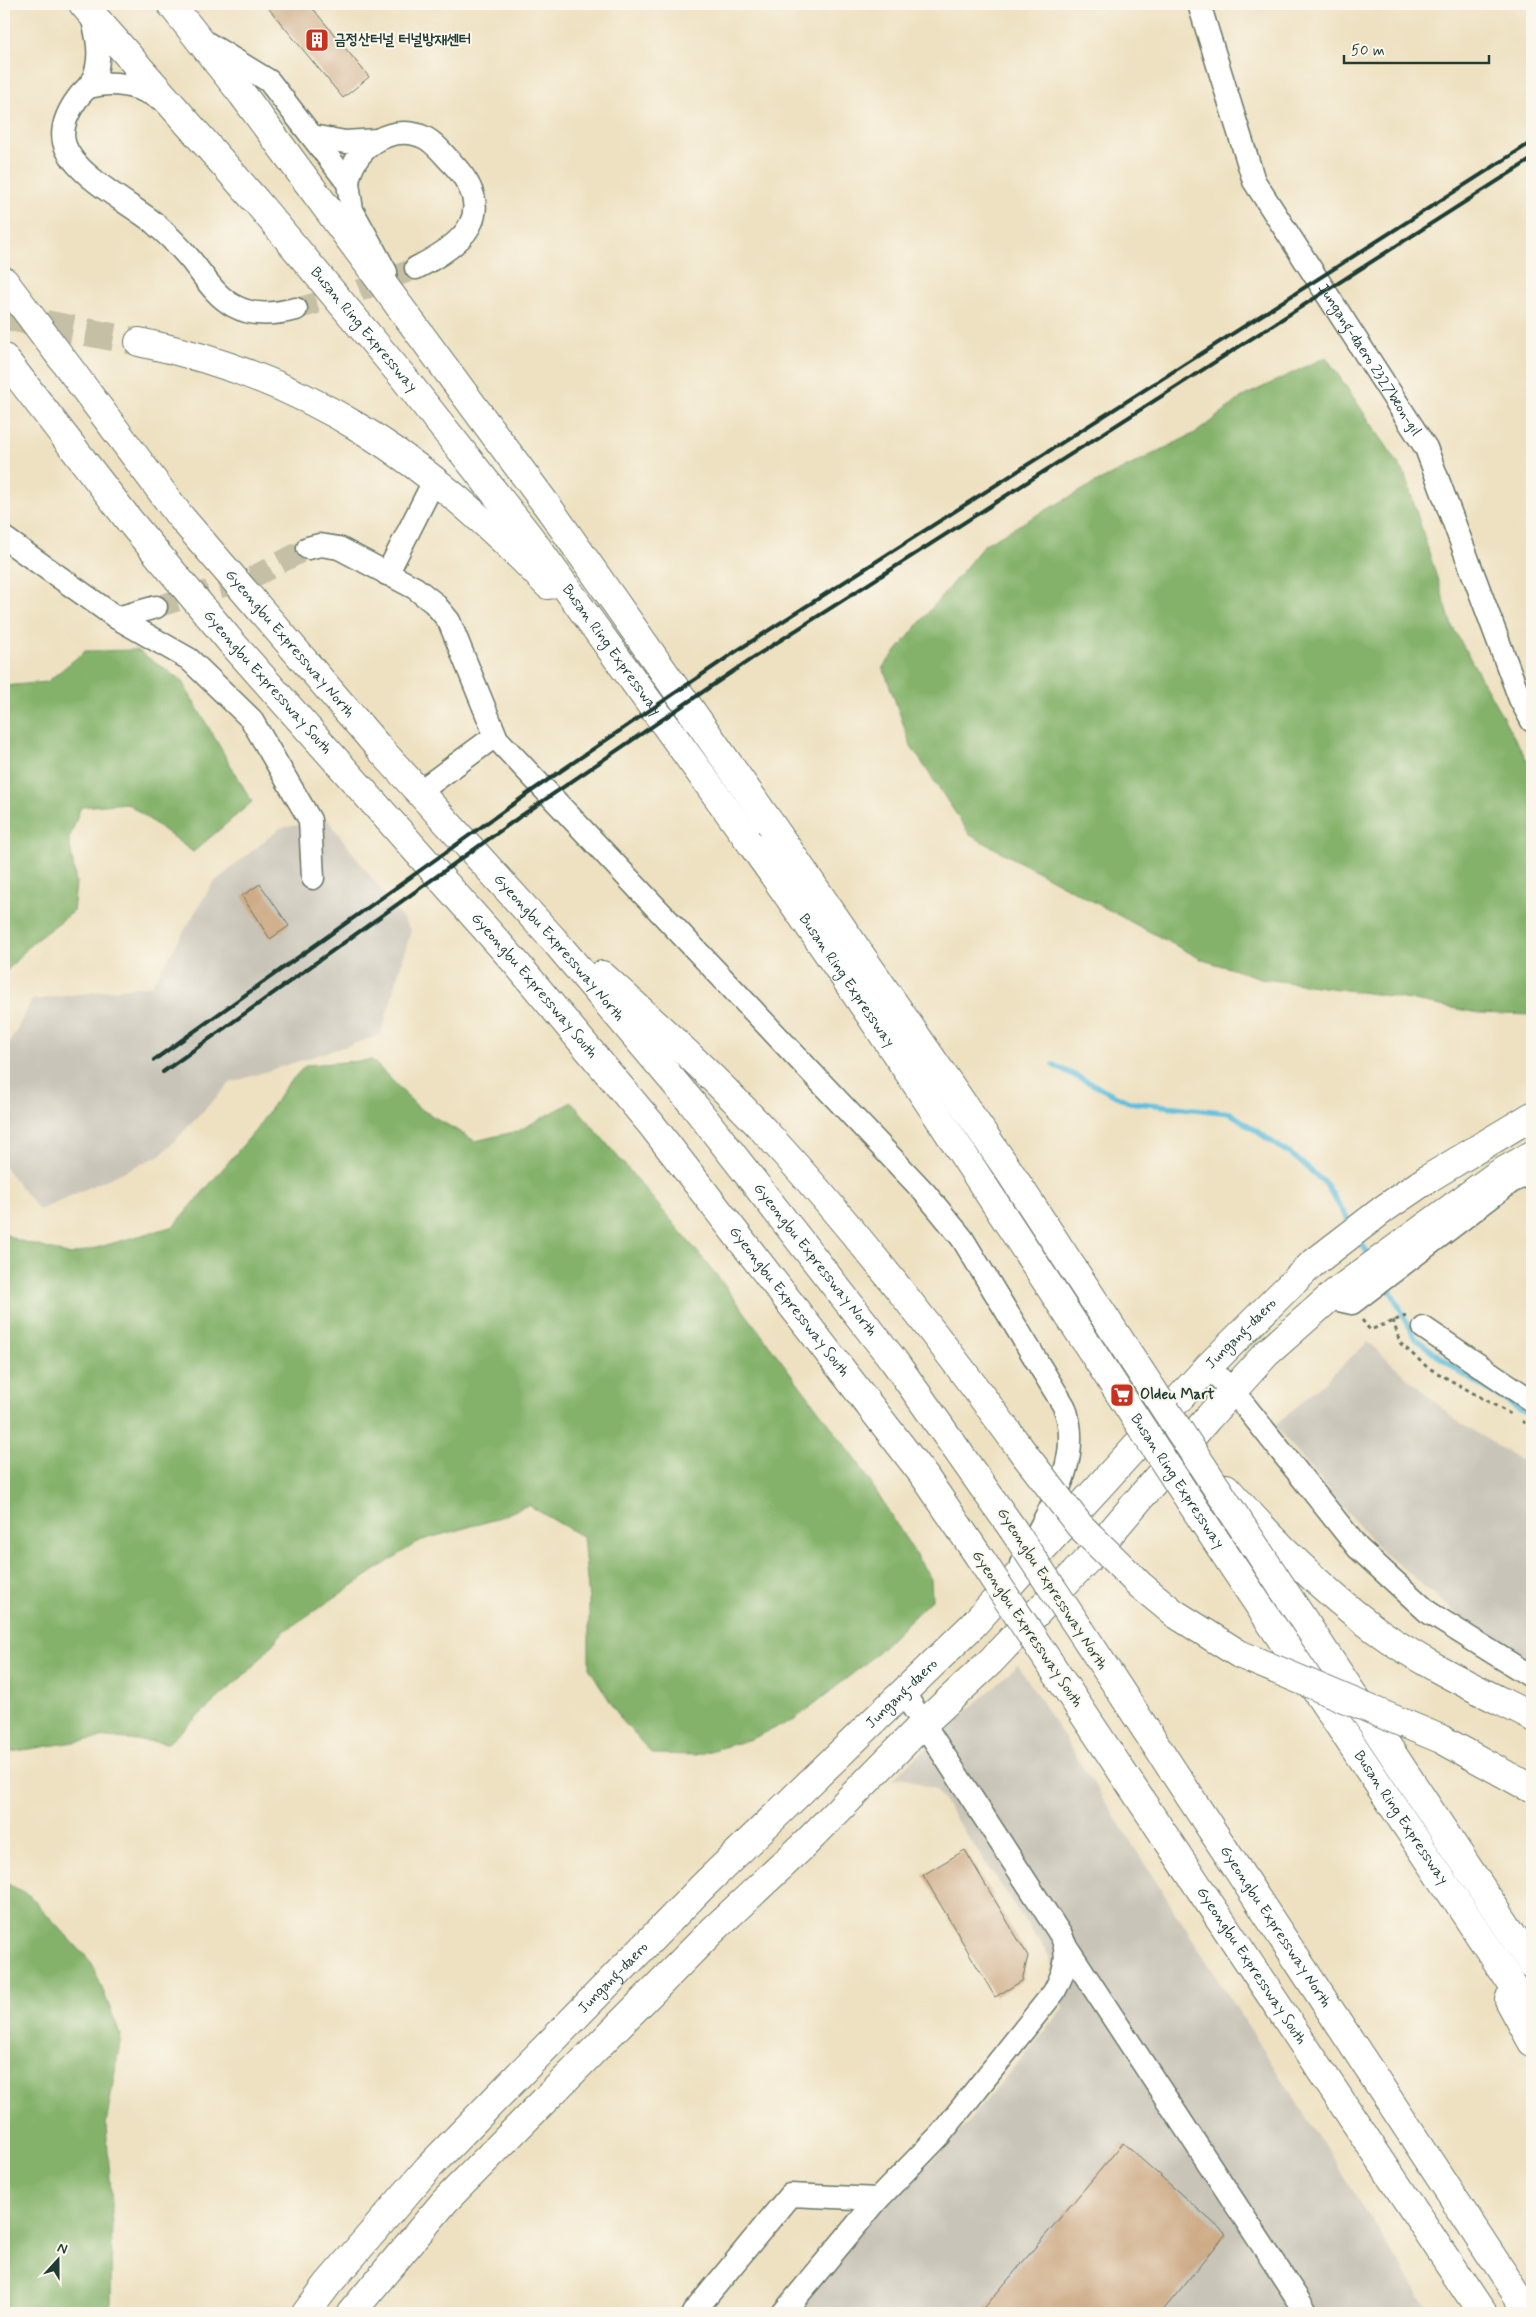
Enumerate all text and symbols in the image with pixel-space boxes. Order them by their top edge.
building icon: 금정산터널 터널방재센터 [304,27,330,53]
place label: 금정산터널 터널방재센터 [334,30,471,50]
scale bar [1344,32,1488,64]
text: 50 m [1351,41,1385,61]
street label: Busan Ring Expressway [305,263,422,397]
street label: Jungang-daero 2327beon-gil [1313,280,1426,440]
street label: Gyeongbu Expressway North [220,565,359,722]
street label: Busan Ring Expressway [557,580,665,720]
street label: Gyeongbu Expressway South [199,606,336,759]
street label: Gyeongbu Expressway North [489,870,629,1026]
street label: Gyeongbu Expressway South [466,909,602,1063]
street label: Busan Ring Expressway [794,910,899,1051]
street label: Gyeongbu Expressway North [749,1179,881,1341]
street label: Gyeongbu Expressway South [724,1222,854,1381]
street label: Jungang-daero [1201,1294,1281,1374]
supermarket icon: Oldeu Mart [1109,1382,1135,1408]
place label: Oldeu Mart [1140,1385,1215,1405]
street label: Busan Ring Expressway [1125,1410,1229,1553]
street label: Gyeongbu Expressway North [992,1504,1112,1674]
street label: Gyeongbu Expressway South [967,1547,1087,1711]
street label: Jungang-daero [861,1654,942,1733]
street label: Busan Ring Expressway [1349,1747,1453,1889]
street label: Gyeongbu Expressway North [1215,1842,1336,2012]
street label: Gyeongbu Expressway South [1191,1883,1311,2049]
street label: Jungang-daero [574,1938,653,2018]
north arrow [32,2234,82,2284]
text: N [55,2239,70,2259]

